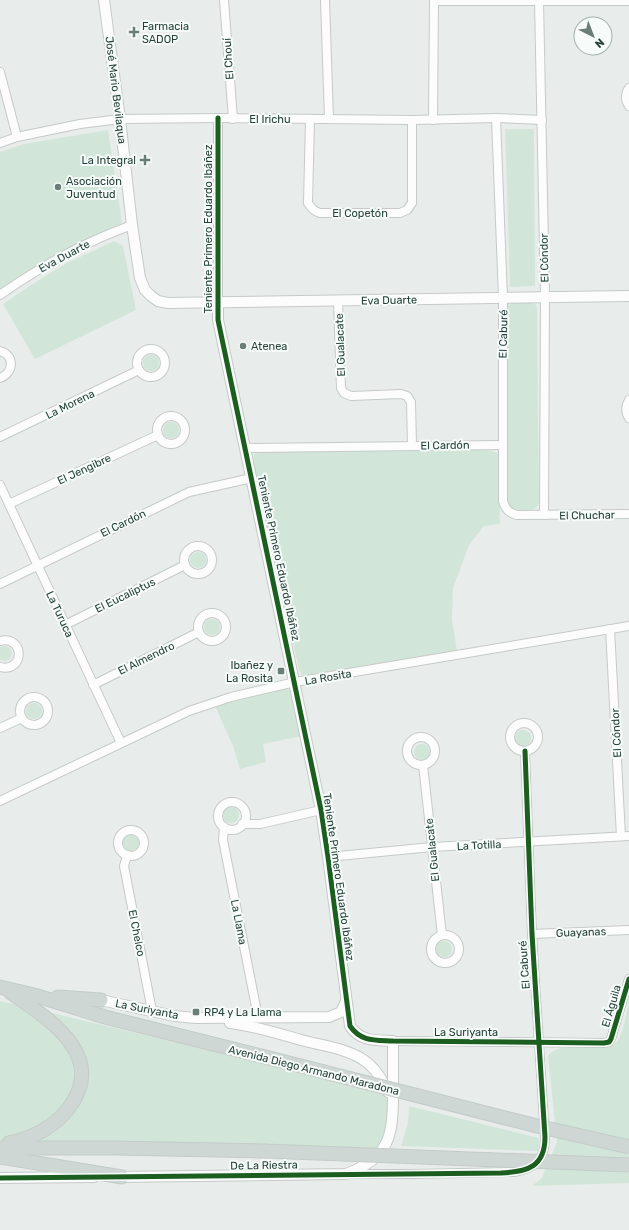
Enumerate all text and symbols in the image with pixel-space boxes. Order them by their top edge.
north arrow [573,16,613,56]
place label: Farmacia SADOP [142,20,189,46]
marker: Farmacia SADOP [129,27,139,37]
street label: José Mario Bevilaqua [102,35,129,145]
street label: El Chouí [220,36,236,80]
text: N [592,36,607,51]
street label: El Irichu [249,113,291,126]
street label: Teniente Primero Eduardo Ibáñez [202,144,215,314]
place label: La Integral [82,154,136,167]
marker: La Integral [139,154,151,166]
place label: Asociación Juventud [66,175,122,201]
marker: Asociación Juventud [53,182,63,192]
street label: El Copetón [332,207,388,220]
street label: El Cóndor [538,232,551,283]
street label: Eva Duarte [36,238,92,275]
street label: Eva Duarte [361,294,417,307]
street label: El Caburé [497,309,510,359]
street label: El Gualacate [333,313,348,377]
place label: Atenea [251,340,287,353]
marker: Atenea [238,341,248,351]
street label: La Morena [44,387,97,422]
street label: El Cardón [420,439,470,452]
street label: El Jengibre [55,451,113,488]
street label: Teniente Primero Eduardo Ibáñez [255,474,303,643]
street label: El Cardón [98,507,148,540]
street label: El Chuchar [559,509,616,522]
street label: El Eucaliptus [93,575,158,616]
street label: La Turuca [43,589,76,640]
street label: El Almendro [116,639,177,678]
place label: Ibañez y La Rosita [226,659,273,685]
marker: Ibañez y La Rosita [276,666,286,676]
street label: La Rosita [304,667,352,688]
street label: El Cóndor [609,707,624,758]
street label: Teniente Primero Eduardo Ibáñez [320,792,357,962]
street label: El Gualacate [423,818,442,882]
street label: La Totilla [456,838,502,853]
street label: La Llama [228,898,249,946]
street label: El Chelco [126,909,147,958]
street label: Guayanas [556,925,607,940]
street label: El Caburé [516,940,533,990]
street label: El Águila [599,983,624,1029]
street label: La Suriyanta [114,997,180,1022]
place label: RP4 y La Llama [204,1006,282,1019]
marker: RP4 y La Llama [191,1007,201,1017]
street label: La Suriyanta [434,1026,498,1039]
street label: Avenida Diego Armando Maradona [227,1043,401,1098]
street label: De La Riestra [230,1158,298,1173]

